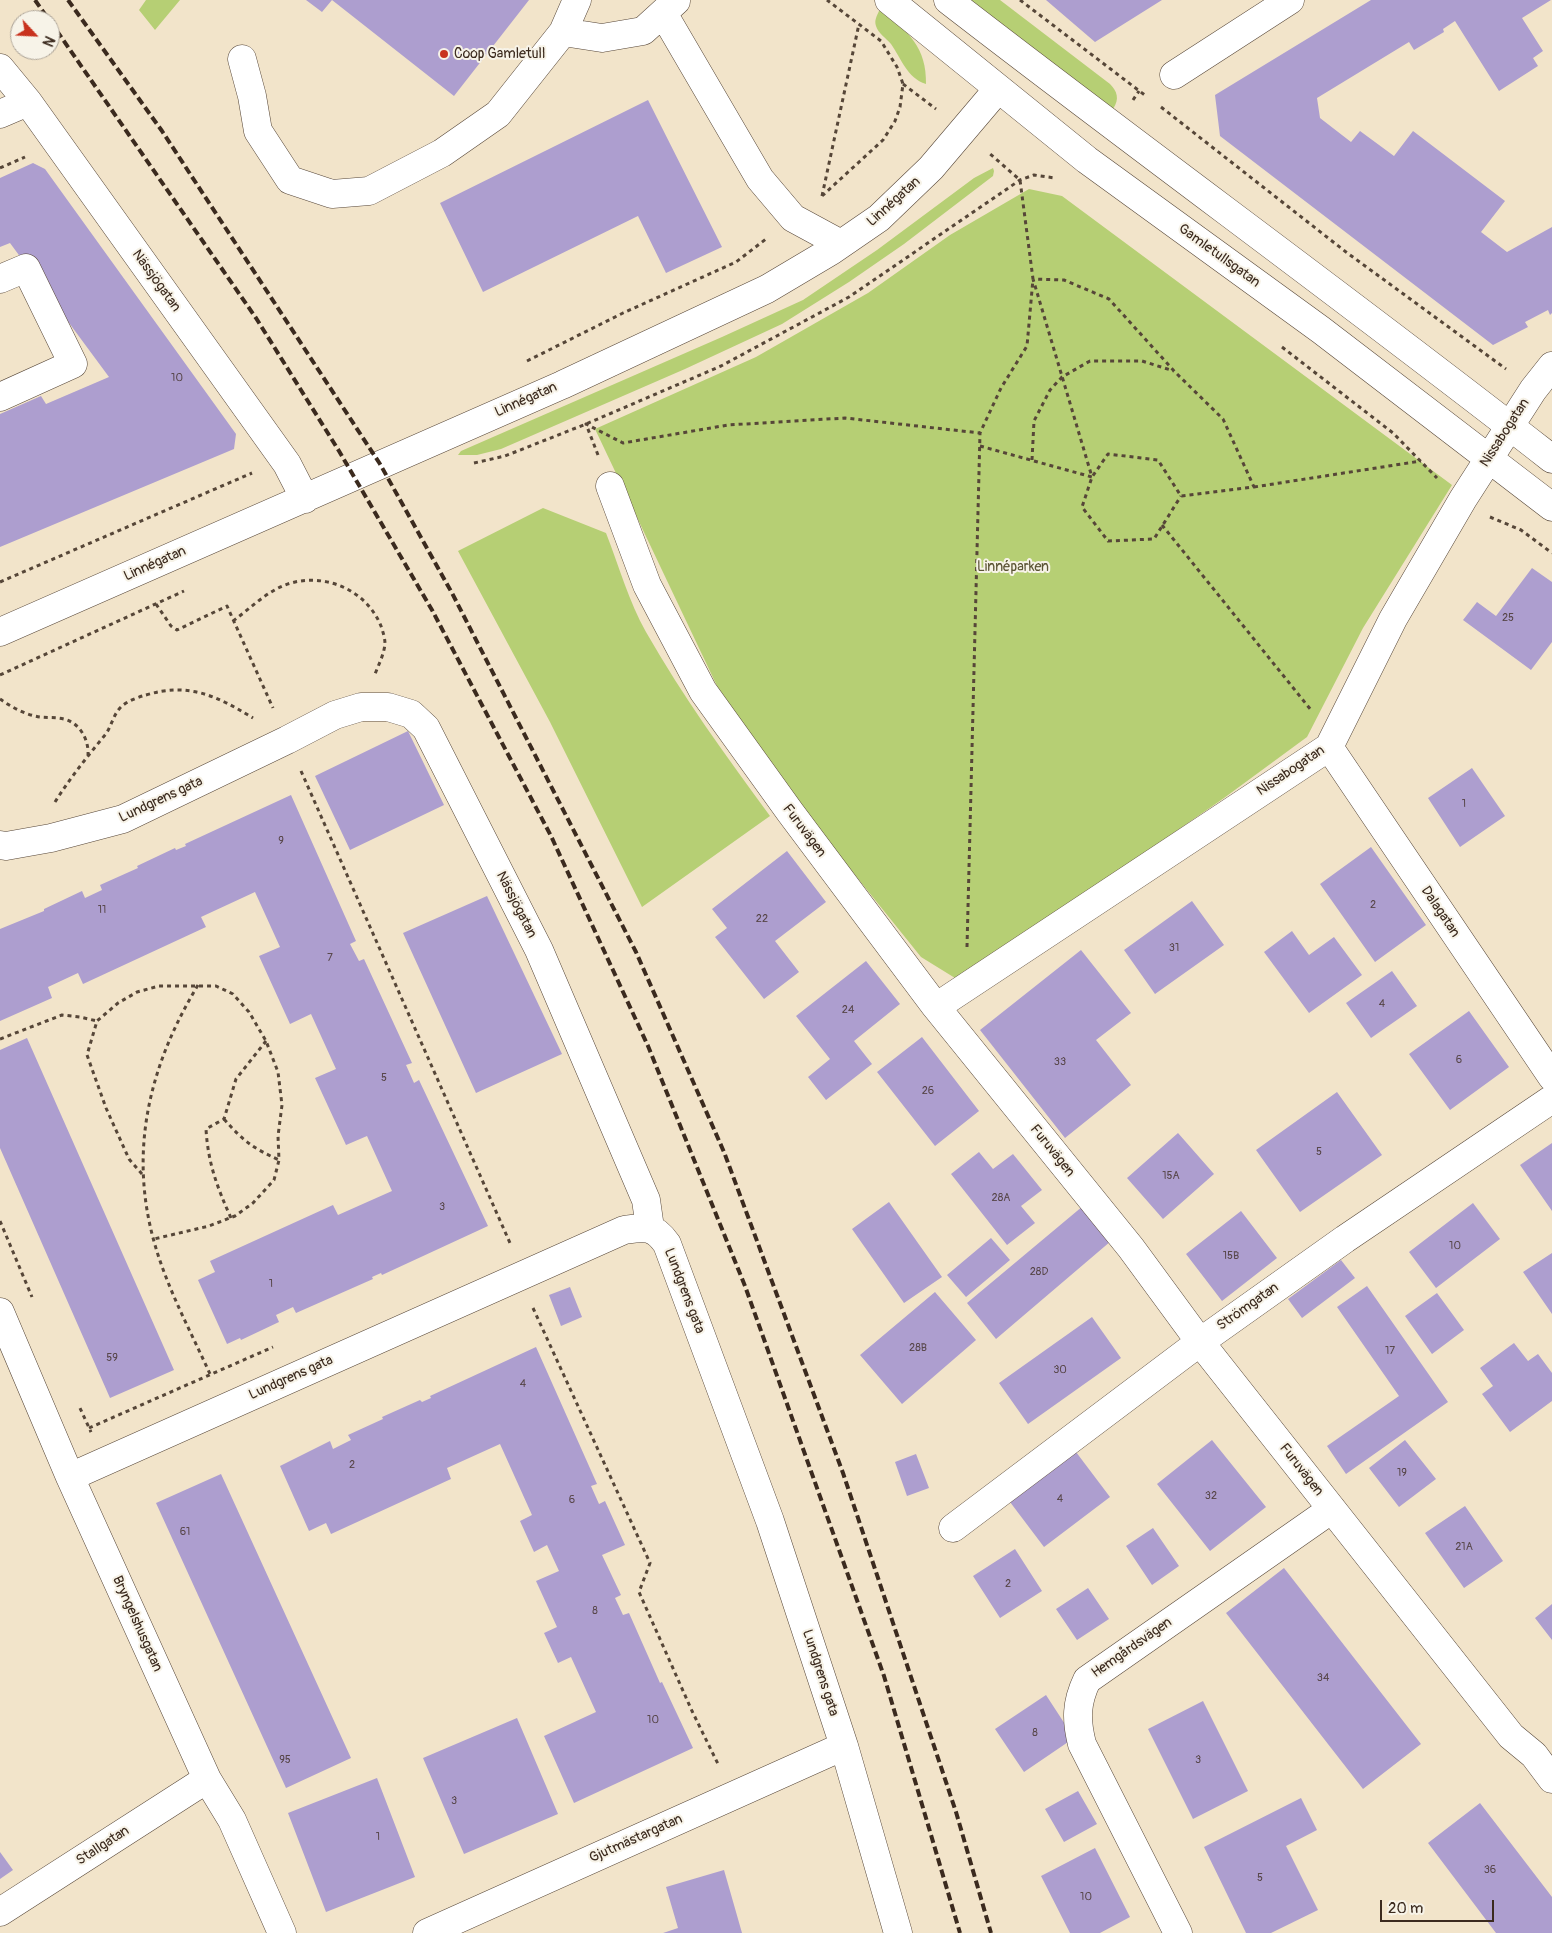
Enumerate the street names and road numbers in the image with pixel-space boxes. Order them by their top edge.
street label: Linnégatan [864,174,924,230]
street label: Gamletullsgatan [1175,221,1263,291]
street label: Nässjögatan [128,247,184,315]
street label: Linnégatan [492,379,560,421]
street label: Nissabogatan [1477,396,1533,470]
street label: Linnégatan [121,543,189,585]
street label: Nissabogatan [1254,742,1328,800]
street label: Lundgrens gata [117,773,205,827]
street label: Furuvägen [779,801,829,861]
street label: Nässjögatan [492,869,540,941]
street label: Dalagatan [1417,883,1463,941]
street label: Furuvägen [1026,1122,1078,1180]
street label: Lundgrens gata [660,1246,708,1336]
street label: Strömgatan [1214,1280,1282,1334]
street label: Lundgrens gata [246,1352,336,1404]
street label: Furuvägen [1275,1440,1327,1500]
street label: Bryngelshusgatan [108,1574,166,1674]
street label: Hemgårdsvägen [1089,1614,1175,1682]
street label: Lundgrens gata [798,1627,842,1719]
street label: Gjutmästargatan [587,1811,685,1867]
street label: Stallgatan [73,1823,133,1869]

